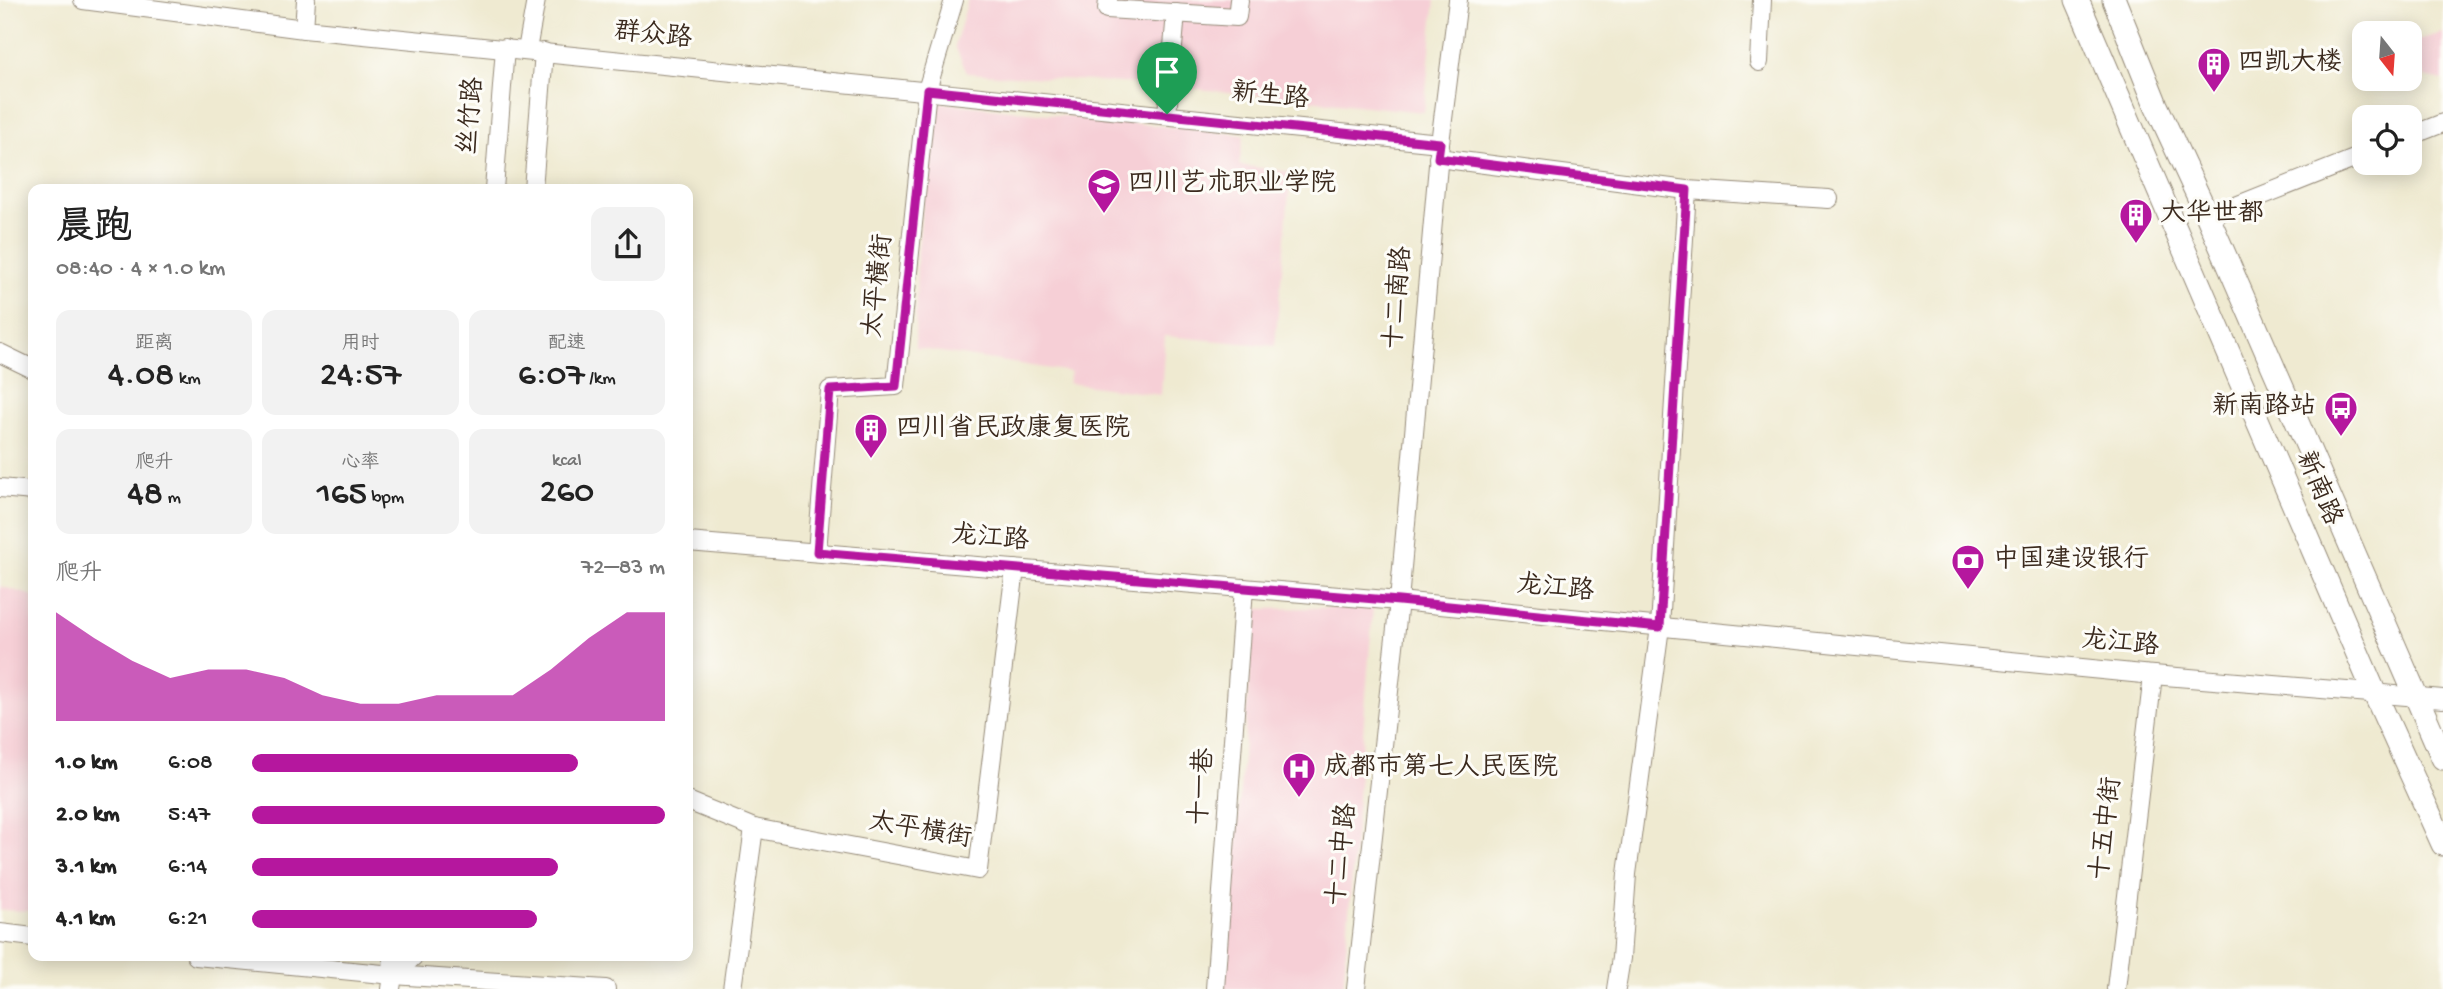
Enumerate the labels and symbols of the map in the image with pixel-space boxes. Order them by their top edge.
street label: 群众路 [613,16,694,56]
north arrow [2352,21,2422,91]
pin [1137,42,1197,114]
building icon: 四凯大楼 [2195,45,2233,94]
place label: 四凯大楼 [2238,47,2342,80]
street label: 丝竹路 [452,76,492,156]
street label: 新生路 [1230,77,1311,117]
school or university icon: 四川艺术职业学院 [1085,166,1123,215]
place label: 四川艺术职业学院 [1128,168,1336,201]
building icon: 大华世都 [2117,196,2155,245]
place label: 大华世都 [2160,199,2264,231]
street label: 太平横街 [858,233,901,339]
street label: 十二南路 [1378,245,1420,351]
bus stop icon: 新南路站 [2322,389,2360,438]
place label: 新南路站 [2212,391,2316,424]
building icon: 四川省民政康复医院 [852,411,890,460]
place label: 四川省民政康复医院 [896,413,1130,446]
street label: 新南路 [2287,446,2348,531]
street label: 龙江路 [950,519,1030,559]
bank icon: 中国建设银行 [1949,542,1987,591]
place label: 中国建设银行 [1993,544,2149,577]
street label: 龙江路 [1515,569,1596,609]
street label: 龙江路 [2080,624,2161,664]
street label: 十一巷 [1184,747,1222,827]
hospital icon: 成都市第七人民医院 [1280,750,1318,799]
place label: 成都市第七人民医院 [1324,752,1558,785]
street label: 十五中街 [2084,775,2130,883]
street label: 十二中路 [1321,801,1365,908]
street label: 太平横街 [866,807,974,856]

